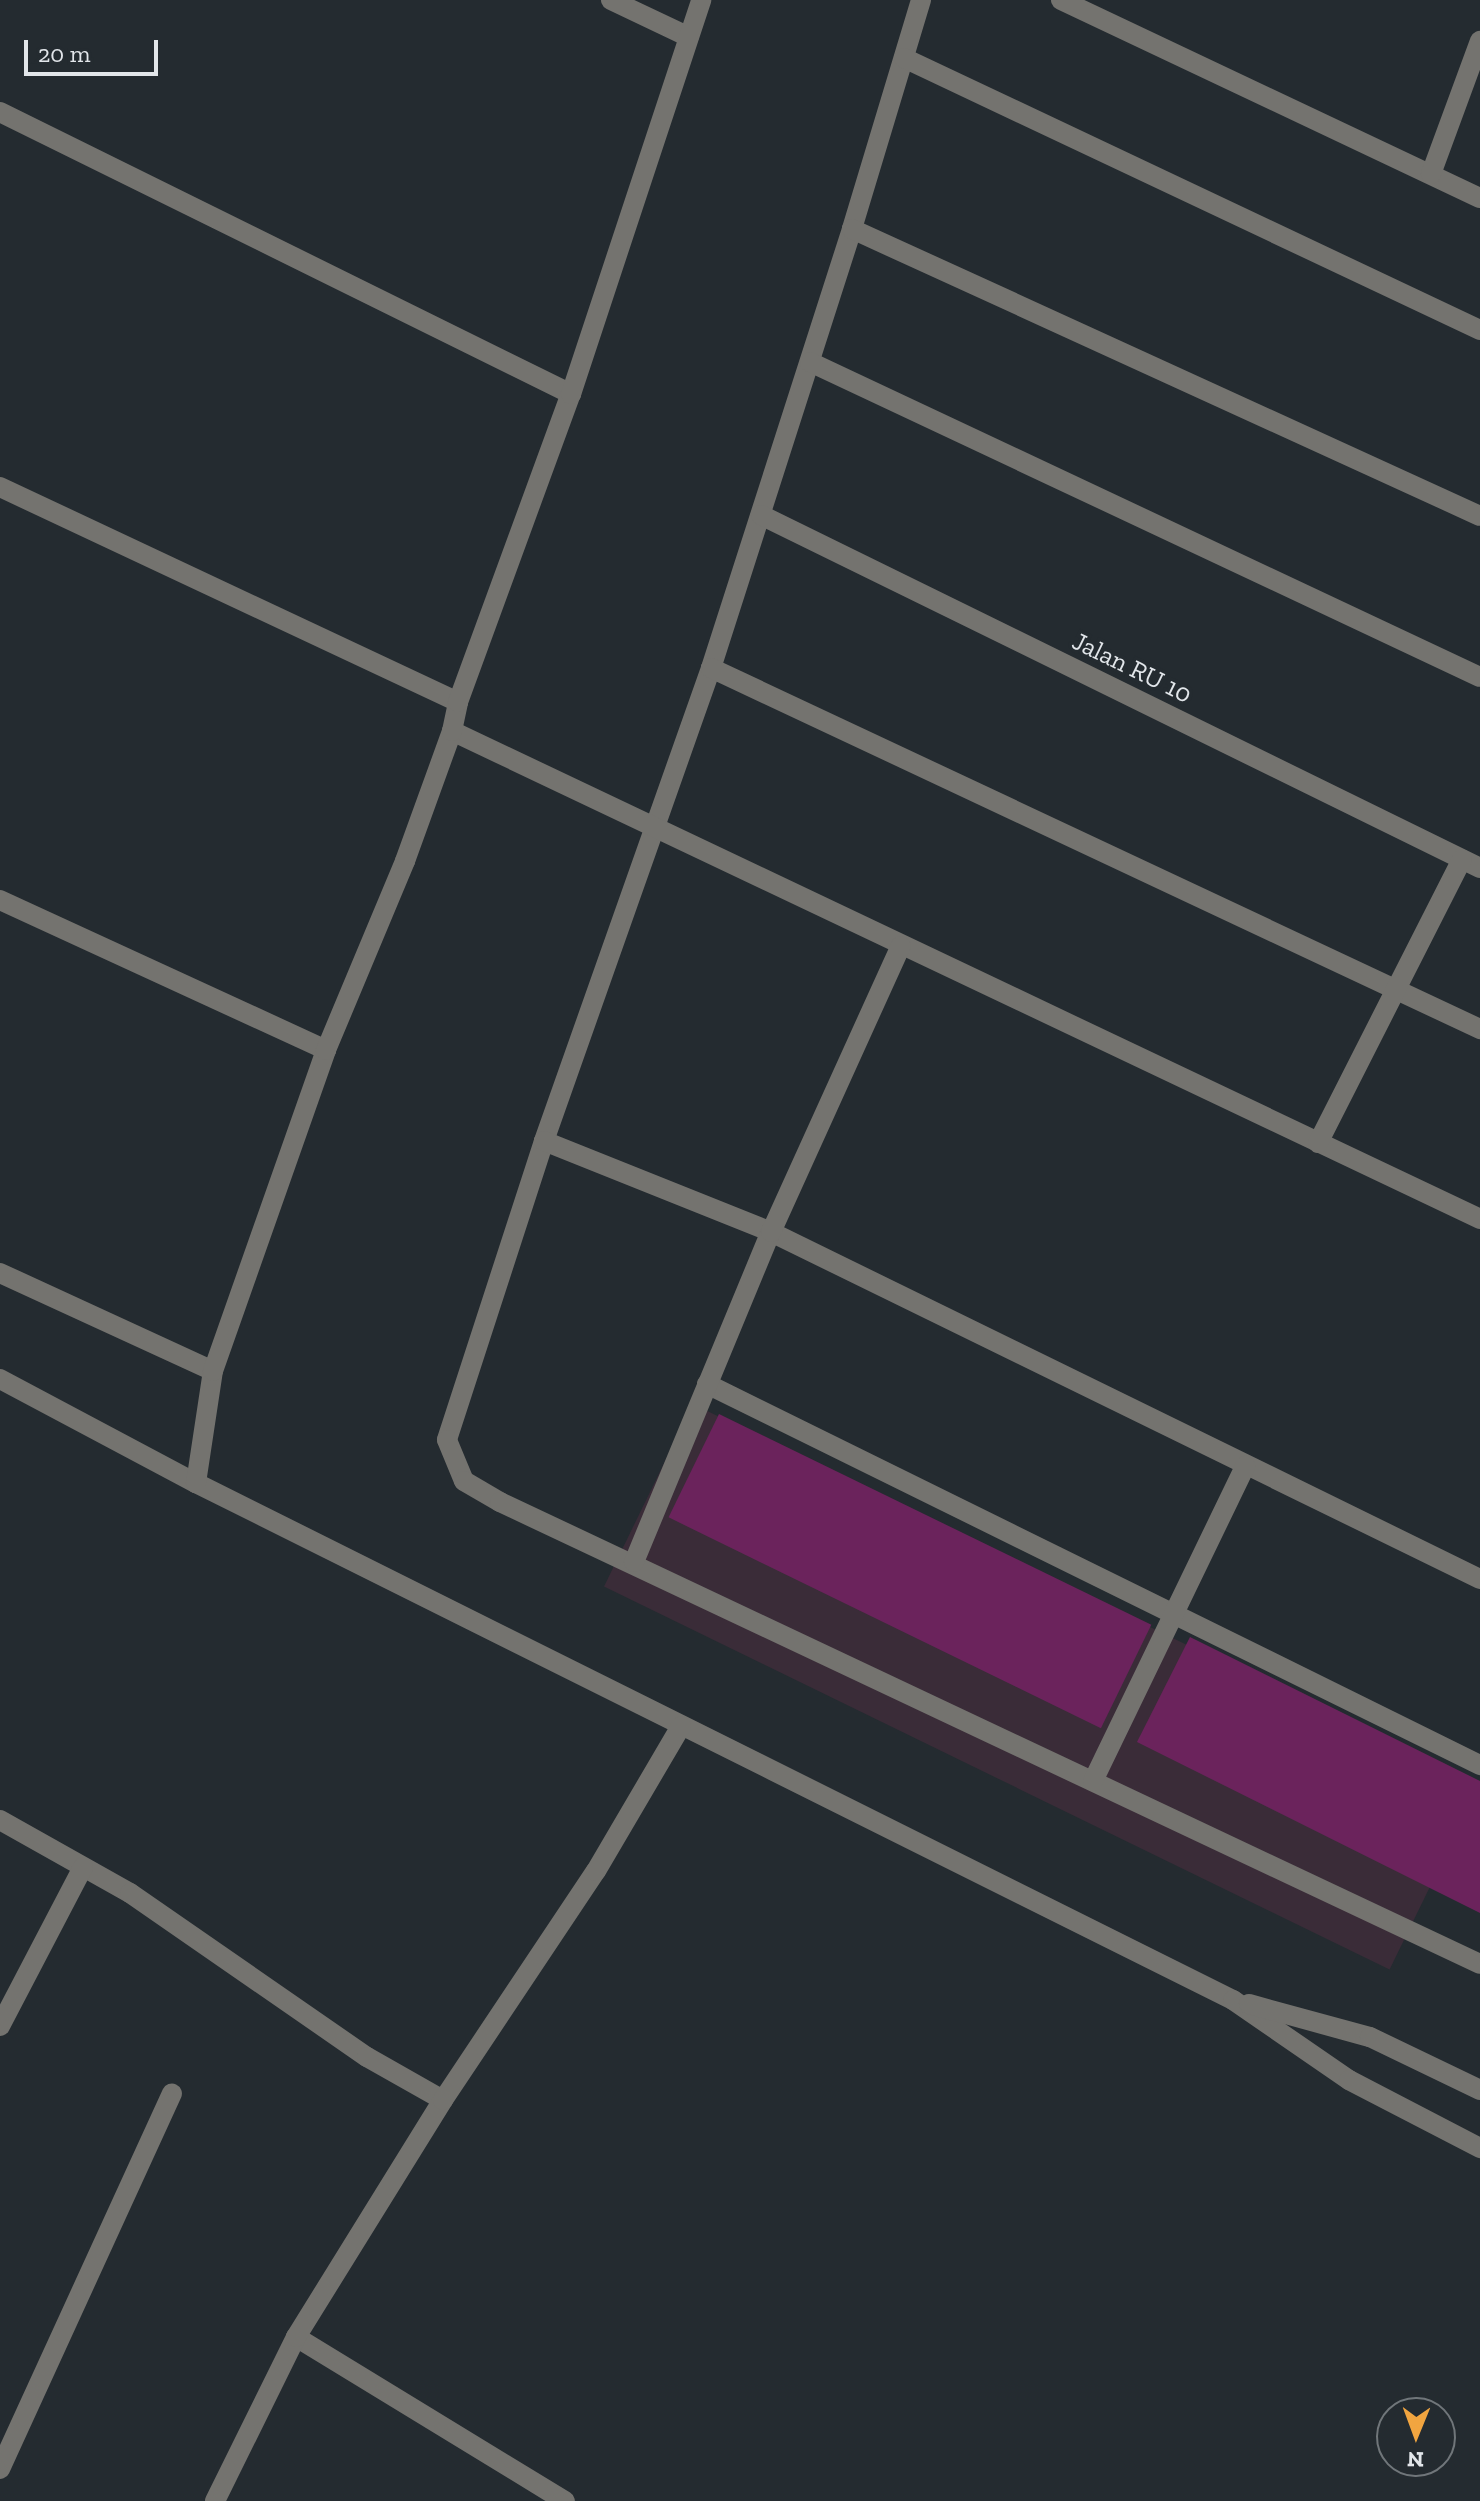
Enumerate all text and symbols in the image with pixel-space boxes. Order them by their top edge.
scale bar [28,24,162,74]
text: 20 m [38,39,90,68]
street label: Jalan RU 10 [1067,626,1197,710]
north arrow [1376,2397,1456,2477]
text: N [1407,2446,1424,2473]

